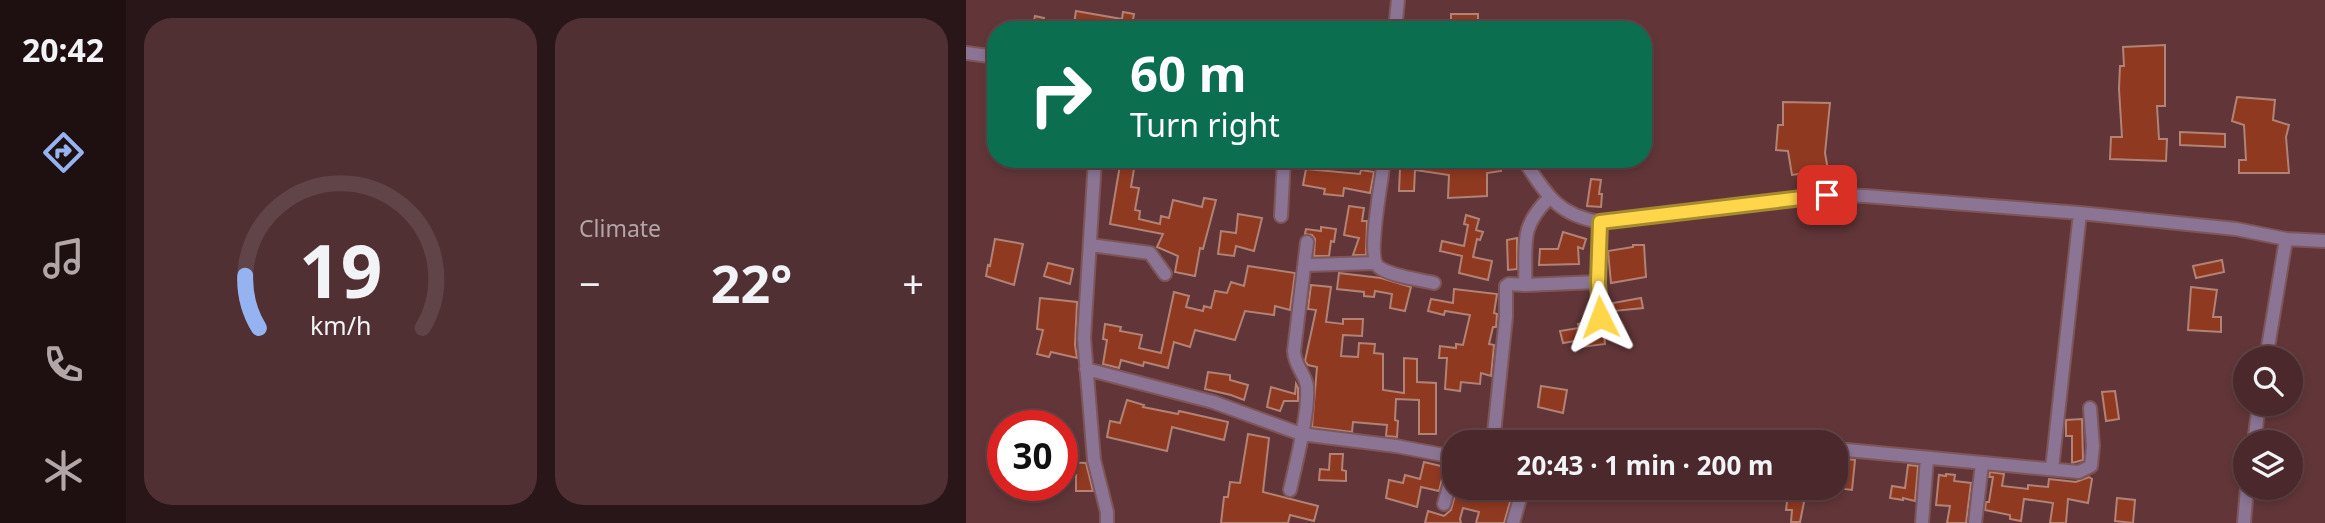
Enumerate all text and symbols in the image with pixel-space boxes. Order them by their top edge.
text: 20:42 [22,28,104,71]
text: 60 m [1130,40,1247,106]
icon: right [1015,49,1106,140]
text: Turn right [1130,103,1280,146]
icon: directions [39,128,88,177]
pin [1797,165,1857,225]
icon: arrive [1808,176,1846,214]
text: Climate [579,212,661,244]
text: 19 [299,220,382,319]
icon: music [39,234,88,283]
text: 22° [711,247,792,318]
text: − [579,257,601,309]
text: + [902,257,924,309]
position arrow [1563,280,1637,354]
text: km/h [310,307,371,341]
icon: phone [39,340,88,389]
map controls [2233,346,2303,500]
button: search [2233,346,2303,416]
speed limit sign: 30 [987,410,1078,501]
button: layers [2233,430,2303,500]
icon: climate [39,446,88,495]
text: 20:43 · 1 min · 200 m [1517,447,1773,483]

